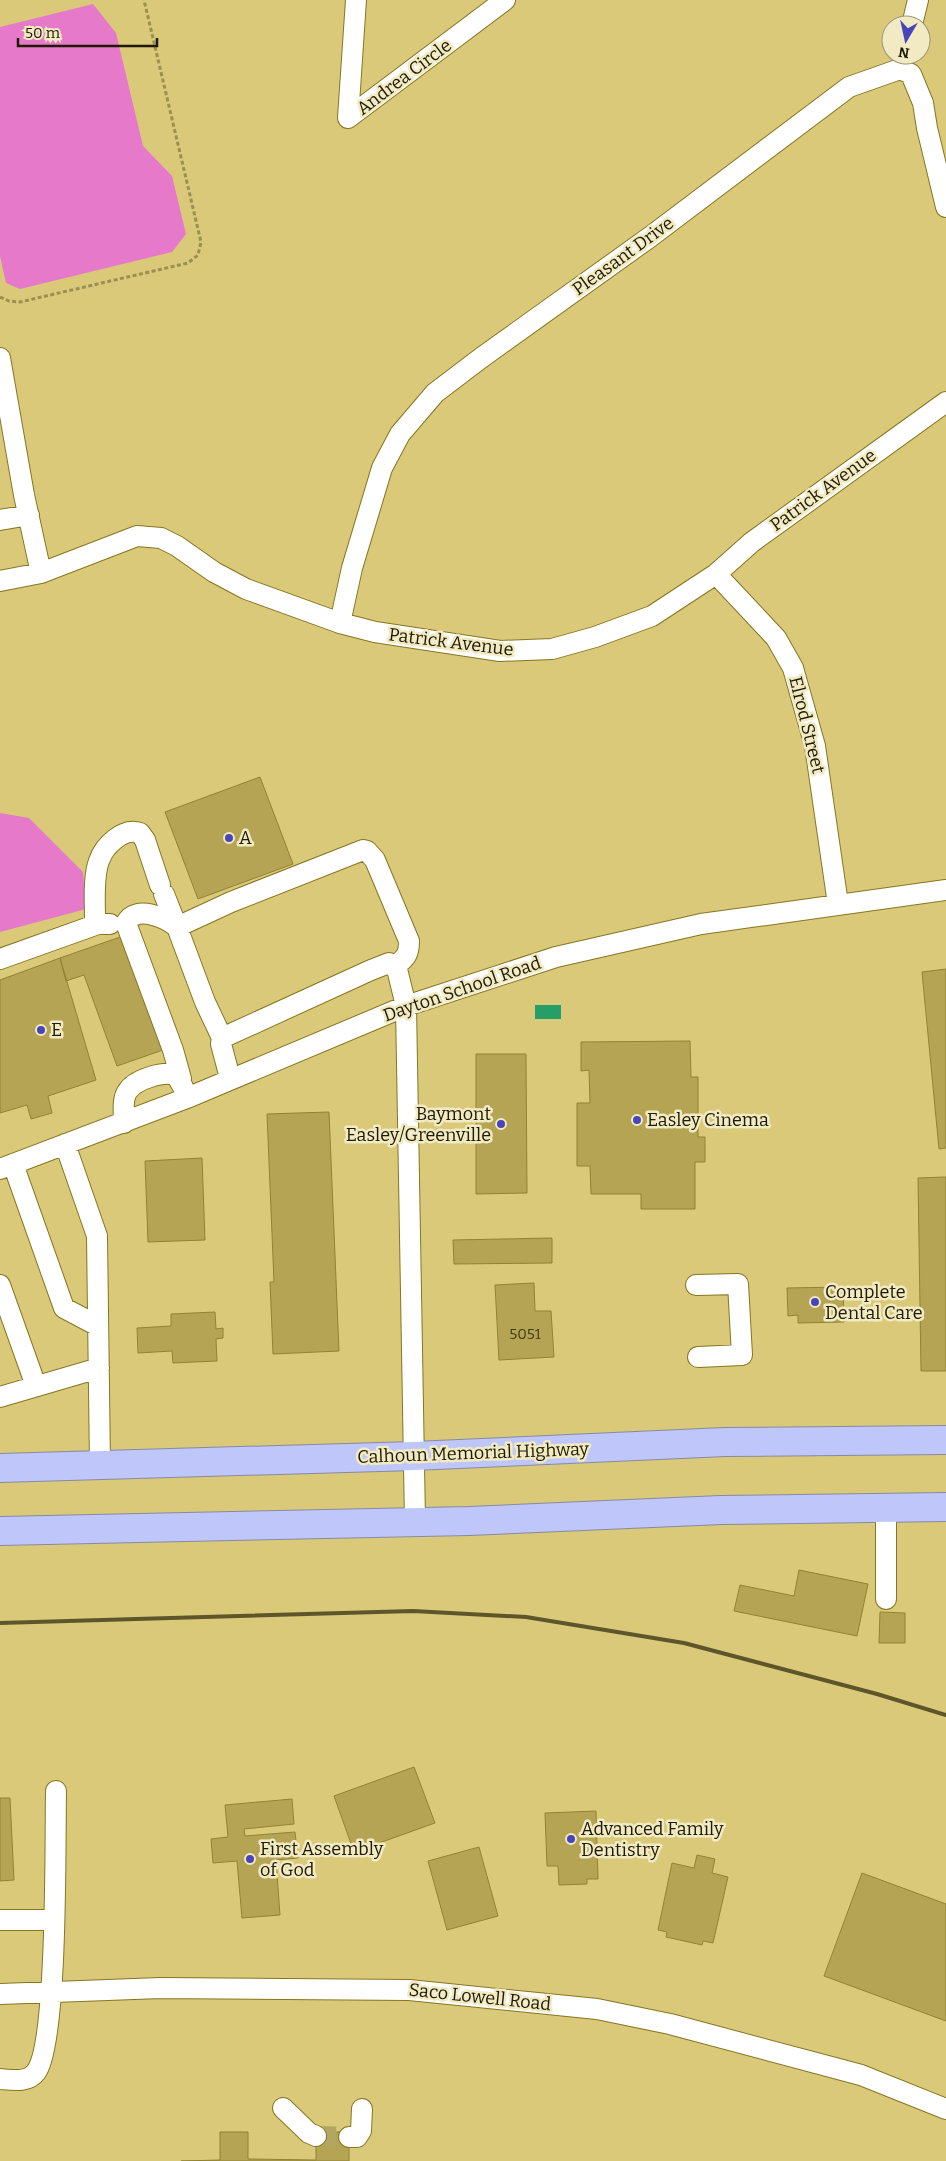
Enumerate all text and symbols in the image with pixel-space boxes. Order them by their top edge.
scale bar [18,15,156,47]
north arrow [881,15,931,65]
text: 50 m [25,24,61,42]
street label: Andrea Circle [352,34,456,120]
text: N [897,43,911,62]
street label: Pleasant Drive [568,212,678,300]
street label: Patrick Avenue [766,444,880,536]
street label: Patrick Avenue [387,623,515,661]
street label: Elrod Street [784,674,830,776]
place label: A [239,827,252,849]
marker: A [223,832,235,844]
street label: Dayton School Road [380,952,544,1026]
place label: E [51,1019,62,1041]
marker: E [35,1024,47,1036]
place label: Baymont Easley/Greenville [346,1103,491,1146]
place label: Easley Cinema [647,1109,769,1131]
marker: Easley Cinema [631,1114,643,1126]
marker: Baymont Easley/Greenville [495,1118,507,1130]
place label: Complete Dental Care [825,1281,922,1324]
marker: Complete Dental Care [809,1296,821,1308]
house number: 5051 [509,1325,541,1343]
street label: Calhoun Memorial Highway [357,1438,590,1468]
place label: Advanced Family Dentistry [581,1818,724,1861]
marker: Advanced Family Dentistry [565,1833,577,1845]
place label: First Assembly of God [260,1838,384,1881]
marker: First Assembly of God [244,1853,256,1865]
street label: Saco Lowell Road [408,1979,553,2015]

